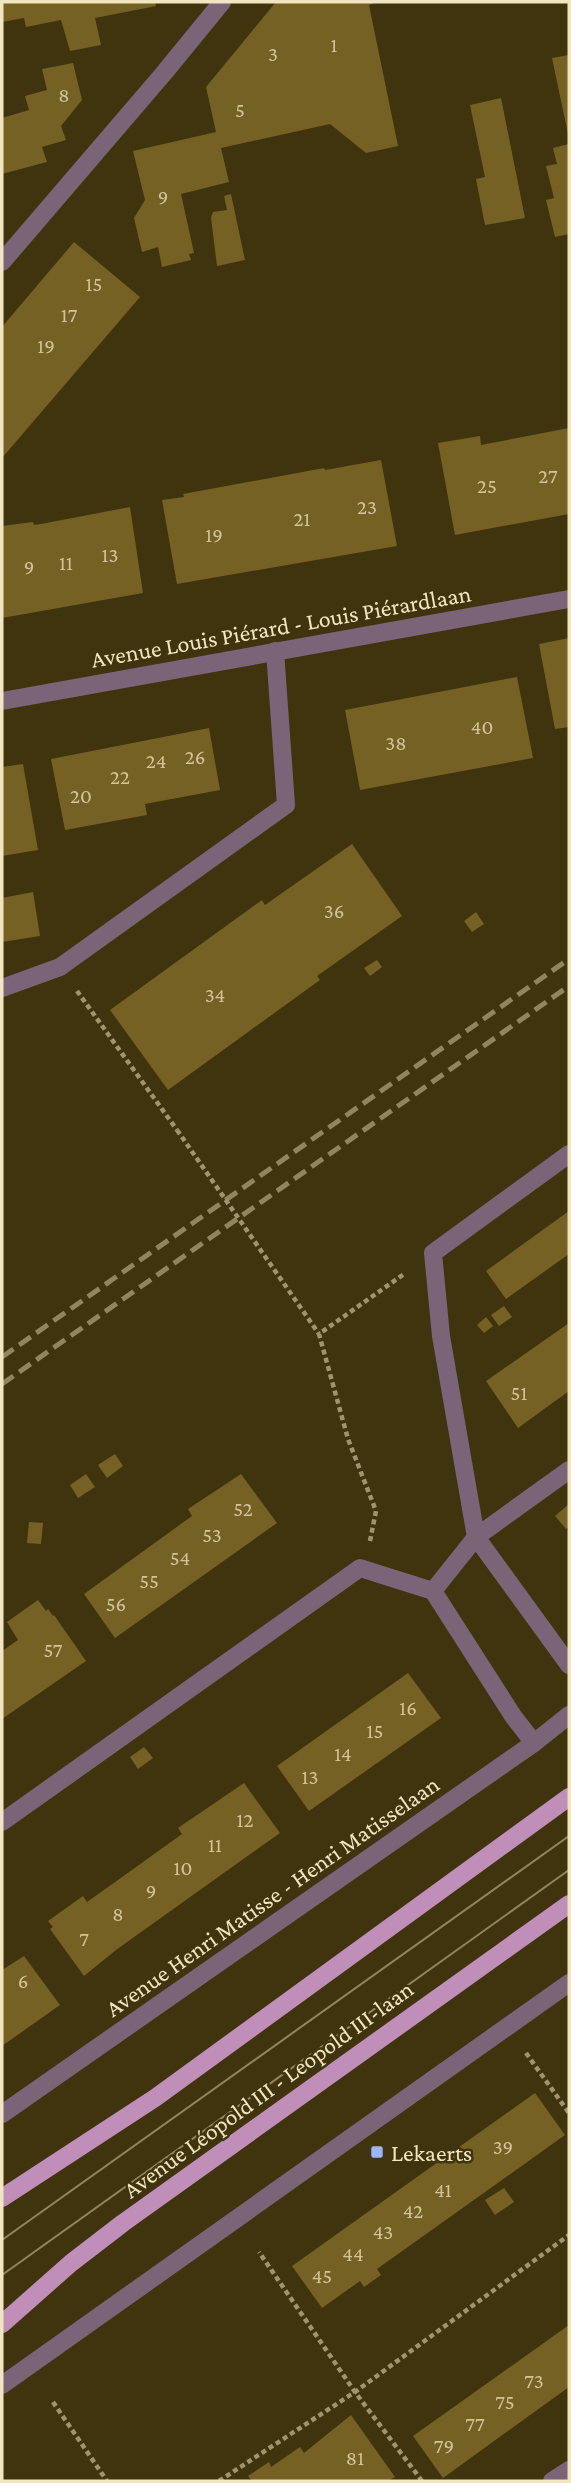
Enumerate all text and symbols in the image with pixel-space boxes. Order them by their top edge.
house number: 1 [331,33,338,57]
house number: 3 [268,42,278,66]
house number: 8 [58,83,70,107]
house number: 5 [235,98,245,122]
house number: 9 [158,185,168,209]
house number: 15 [86,272,102,296]
house number: 17 [61,303,78,327]
house number: 19 [37,334,55,358]
house number: 27 [538,464,558,488]
house number: 25 [477,474,497,498]
house number: 23 [357,495,377,519]
house number: 21 [294,507,311,531]
house number: 19 [205,523,223,547]
house number: 13 [102,543,118,567]
house number: 11 [59,551,73,575]
house number: 9 [24,555,34,579]
street label: Avenue Louis Piérard - Louis Piérardlaan [89,579,473,673]
house number: 40 [471,715,493,739]
house number: 38 [385,731,407,755]
house number: 26 [185,745,205,769]
house number: 24 [146,749,166,773]
house number: 22 [110,765,130,789]
house number: 20 [70,784,92,808]
house number: 36 [324,899,344,923]
house number: 34 [205,983,225,1007]
house number: 51 [511,1381,527,1405]
house number: 52 [233,1497,253,1521]
house number: 53 [202,1523,222,1547]
house number: 54 [170,1546,190,1570]
house number: 55 [139,1569,159,1593]
house number: 56 [106,1592,126,1616]
house number: 57 [44,1638,63,1662]
house number: 16 [399,1696,417,1720]
house number: 15 [367,1719,383,1743]
house number: 14 [334,1742,352,1766]
house number: 13 [302,1765,318,1789]
street label: Avenue Henri Matisse - Henri Matisselaan [100,1770,444,2022]
house number: 12 [237,1808,253,1832]
house number: 11 [208,1833,222,1857]
house number: 10 [174,1856,192,1880]
house number: 9 [146,1879,156,1903]
house number: 8 [112,1902,124,1926]
house number: 7 [79,1927,89,1951]
house number: 6 [18,1969,28,1993]
street label: Avenue Léopold III - Leopold III-laan [118,1975,418,2203]
house number: 39 [493,2135,513,2159]
place label: Lekaerts [391,2139,472,2166]
marker: Lekaerts [369,2144,385,2160]
house number: 41 [434,2178,452,2202]
house number: 42 [403,2199,423,2223]
house number: 43 [373,2220,393,2244]
house number: 44 [342,2242,364,2266]
house number: 45 [312,2264,332,2288]
house number: 73 [524,2369,544,2393]
house number: 75 [495,2390,515,2414]
house number: 77 [465,2412,485,2436]
house number: 79 [434,2434,454,2458]
house number: 81 [346,2446,364,2470]

